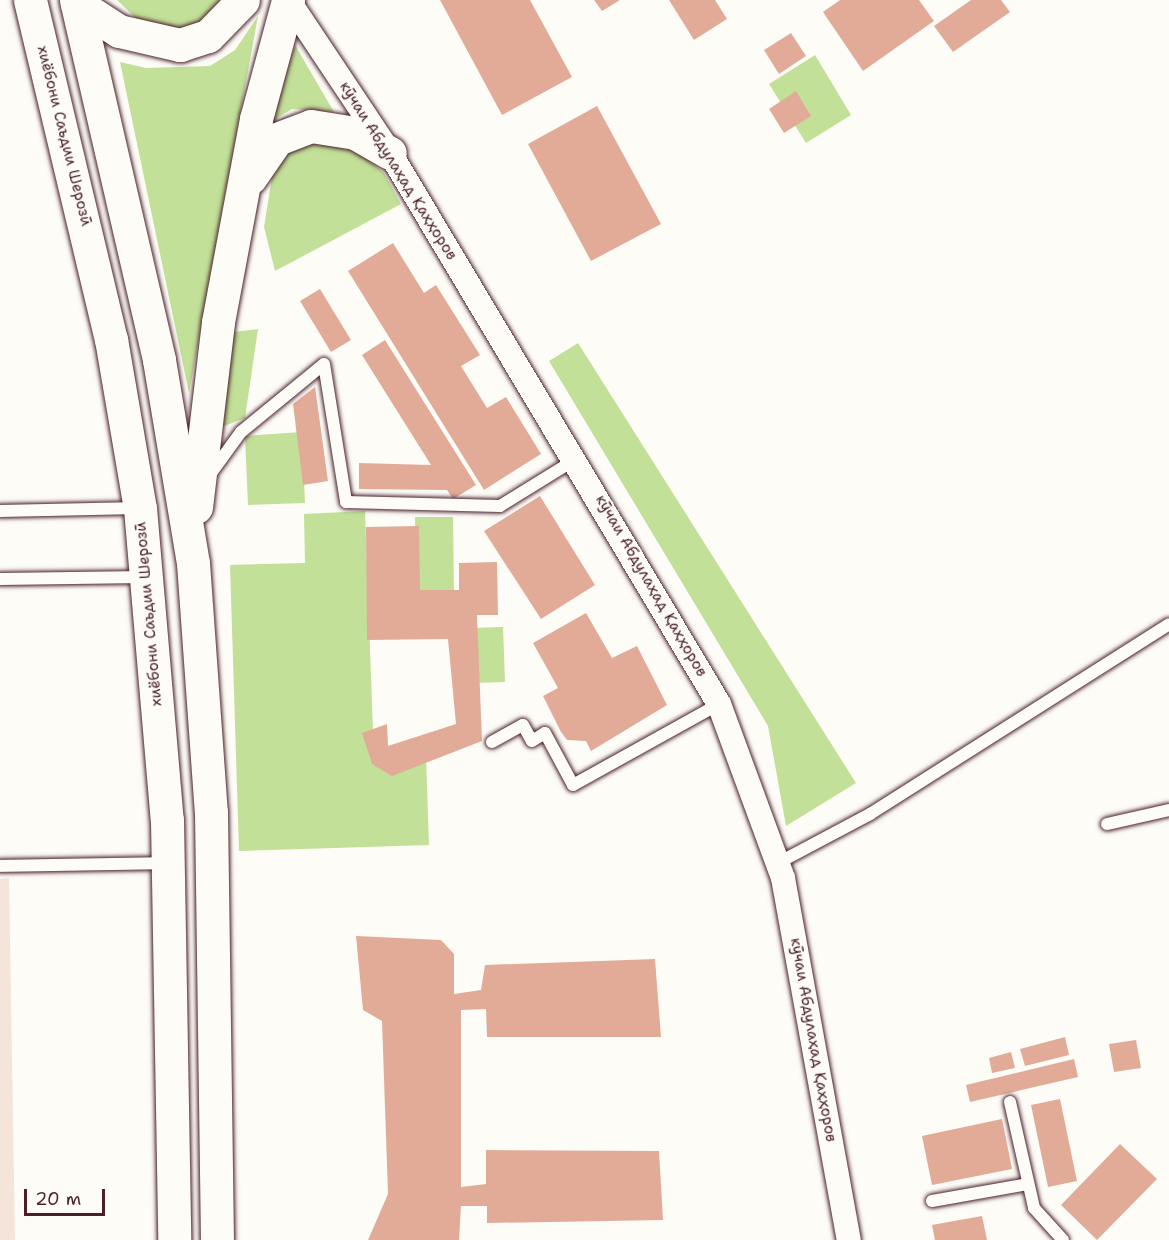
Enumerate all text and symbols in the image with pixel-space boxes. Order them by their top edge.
street label: хиёбони Саъдии Шерозӣ [33,44,95,228]
street label: кӯчаи Абдулаҳад Қаҳҳоров [336,78,460,264]
street label: кӯчаи Абдулаҳад Қаҳҳоров [591,492,711,680]
street label: хиёбони Саъдии Шерозӣ [132,521,166,707]
street label: кӯчаи Абдулаҳад Қаҳҳоров [786,937,840,1143]
scale bar [27,1177,108,1215]
text: 20 m [35,1187,81,1211]

